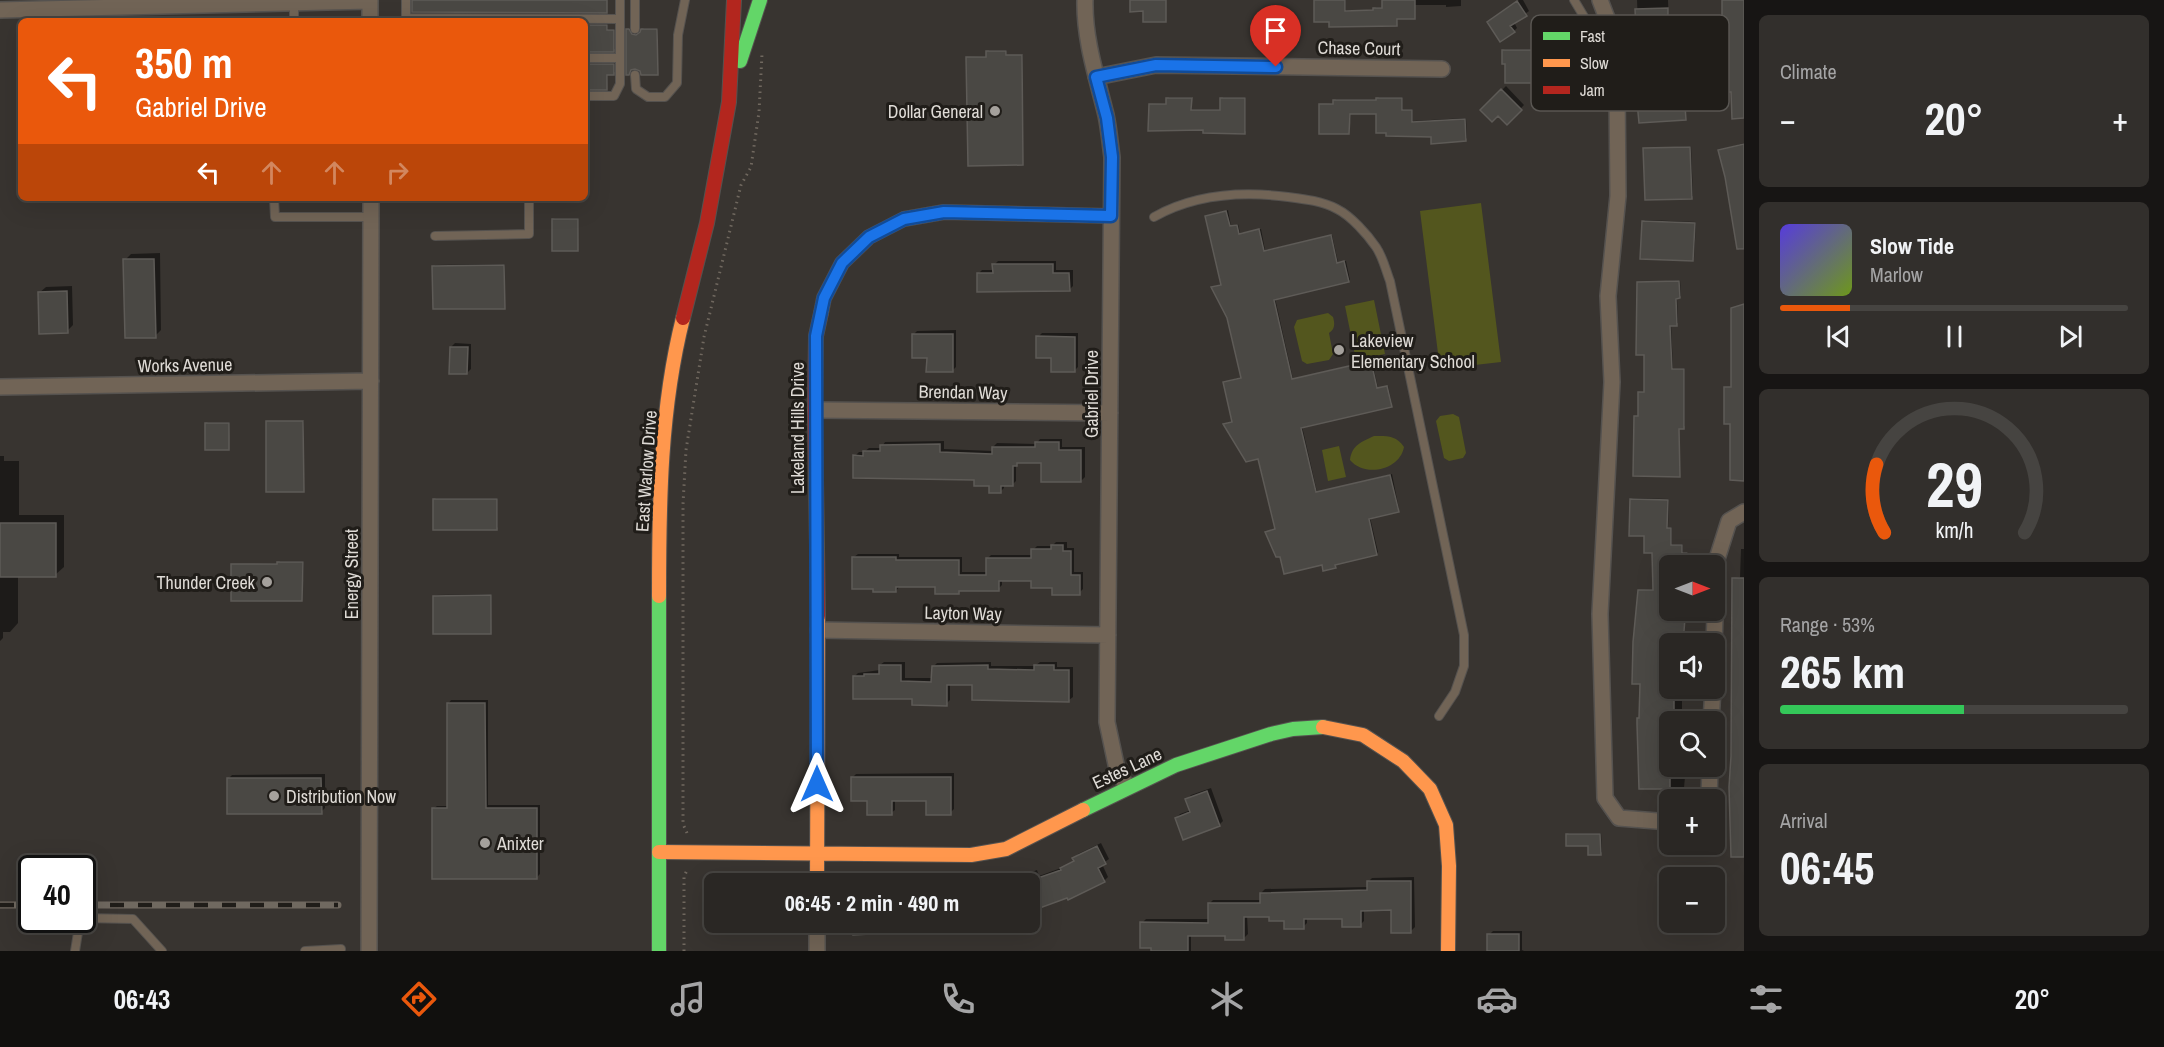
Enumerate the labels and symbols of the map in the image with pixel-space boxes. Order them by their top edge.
pin [1250,5,1301,67]
legend [1531,15,1729,111]
text: Fast [1580,25,1605,47]
street label: Chase Court [1317,35,1401,61]
text: Slow [1580,52,1609,74]
text: Jam [1580,79,1605,101]
place label: Dollar General [888,99,983,124]
marker: Dollar General [988,104,1002,118]
place label: Lakeview Elementary School [1351,328,1475,374]
marker: Lakeview Elementary School [1332,343,1346,357]
street label: Gabriel Drive [1079,350,1104,438]
street label: Works Avenue [137,352,233,378]
street label: Lakeland Hills Drive [785,362,810,494]
street label: Brendan Way [918,379,1008,405]
street label: East Warlow Drive [629,409,663,533]
street label: Energy Street [339,529,364,619]
north arrow [1659,555,1725,621]
place label: Thunder Creek [157,570,256,595]
marker: Thunder Creek [260,575,274,589]
street label: Layton Way [924,600,1003,626]
street label: Estes Lane [1088,741,1166,795]
position arrow [785,752,849,816]
place label: Distribution Now [286,784,396,809]
marker: Distribution Now [267,789,281,803]
place label: Anixter [496,831,544,856]
marker: Anixter [478,836,492,850]
speed limit sign: 40 [18,855,96,933]

